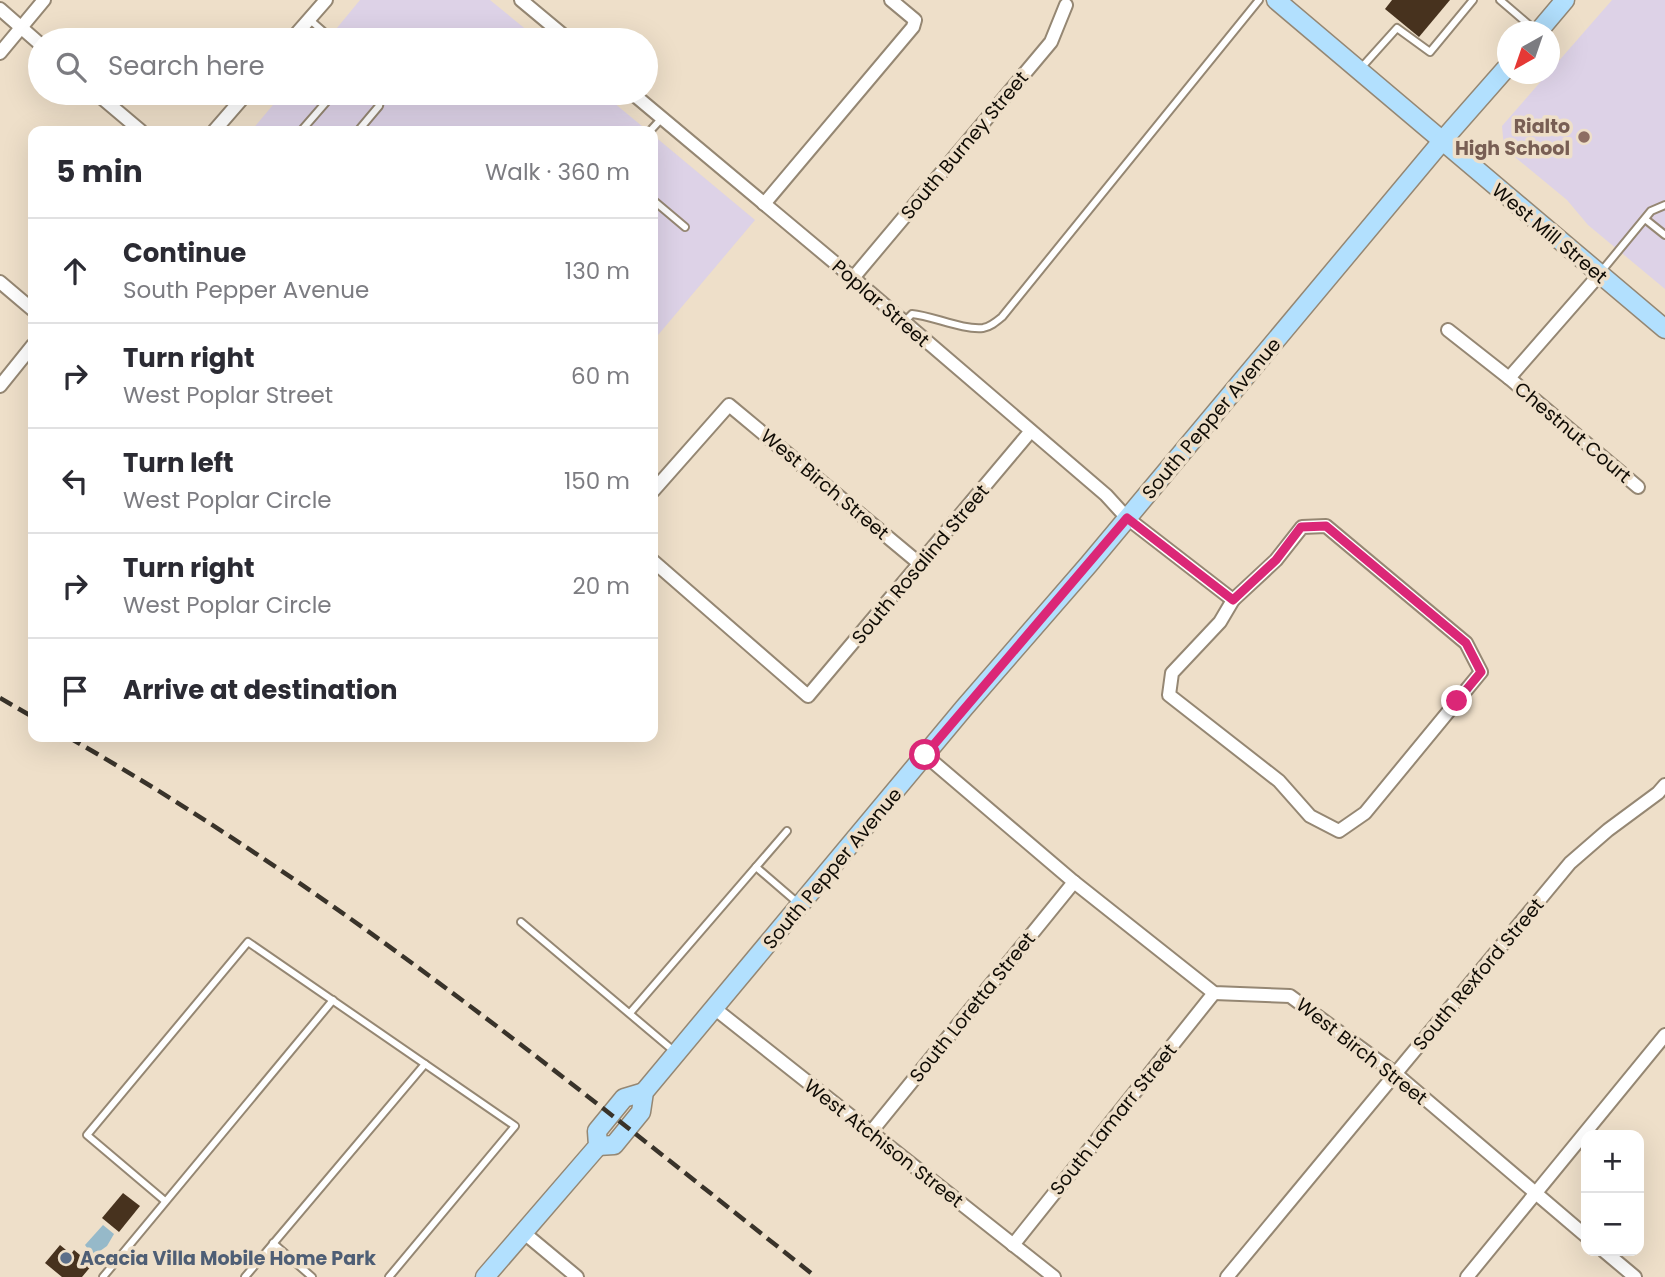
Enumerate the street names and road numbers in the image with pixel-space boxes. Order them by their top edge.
street label: South Burney Street [894,65,1035,225]
street label: West Mill Street [1486,177,1613,290]
street label: Poplar Street [826,253,935,353]
street label: South Pepper Avenue [1136,332,1287,505]
street label: Chestnut Court [1509,376,1637,489]
street label: West Birch Street [755,423,895,546]
street label: South Rosalind Street [845,479,995,650]
street label: South Pepper Avenue [757,782,908,955]
street label: South Rexford Street [1407,892,1550,1056]
street label: South Loretta Street [903,926,1042,1088]
street label: West Birch Street [1290,991,1433,1111]
street label: South Lamarr Street [1044,1038,1183,1201]
street label: West Atchison Street [798,1073,969,1214]

